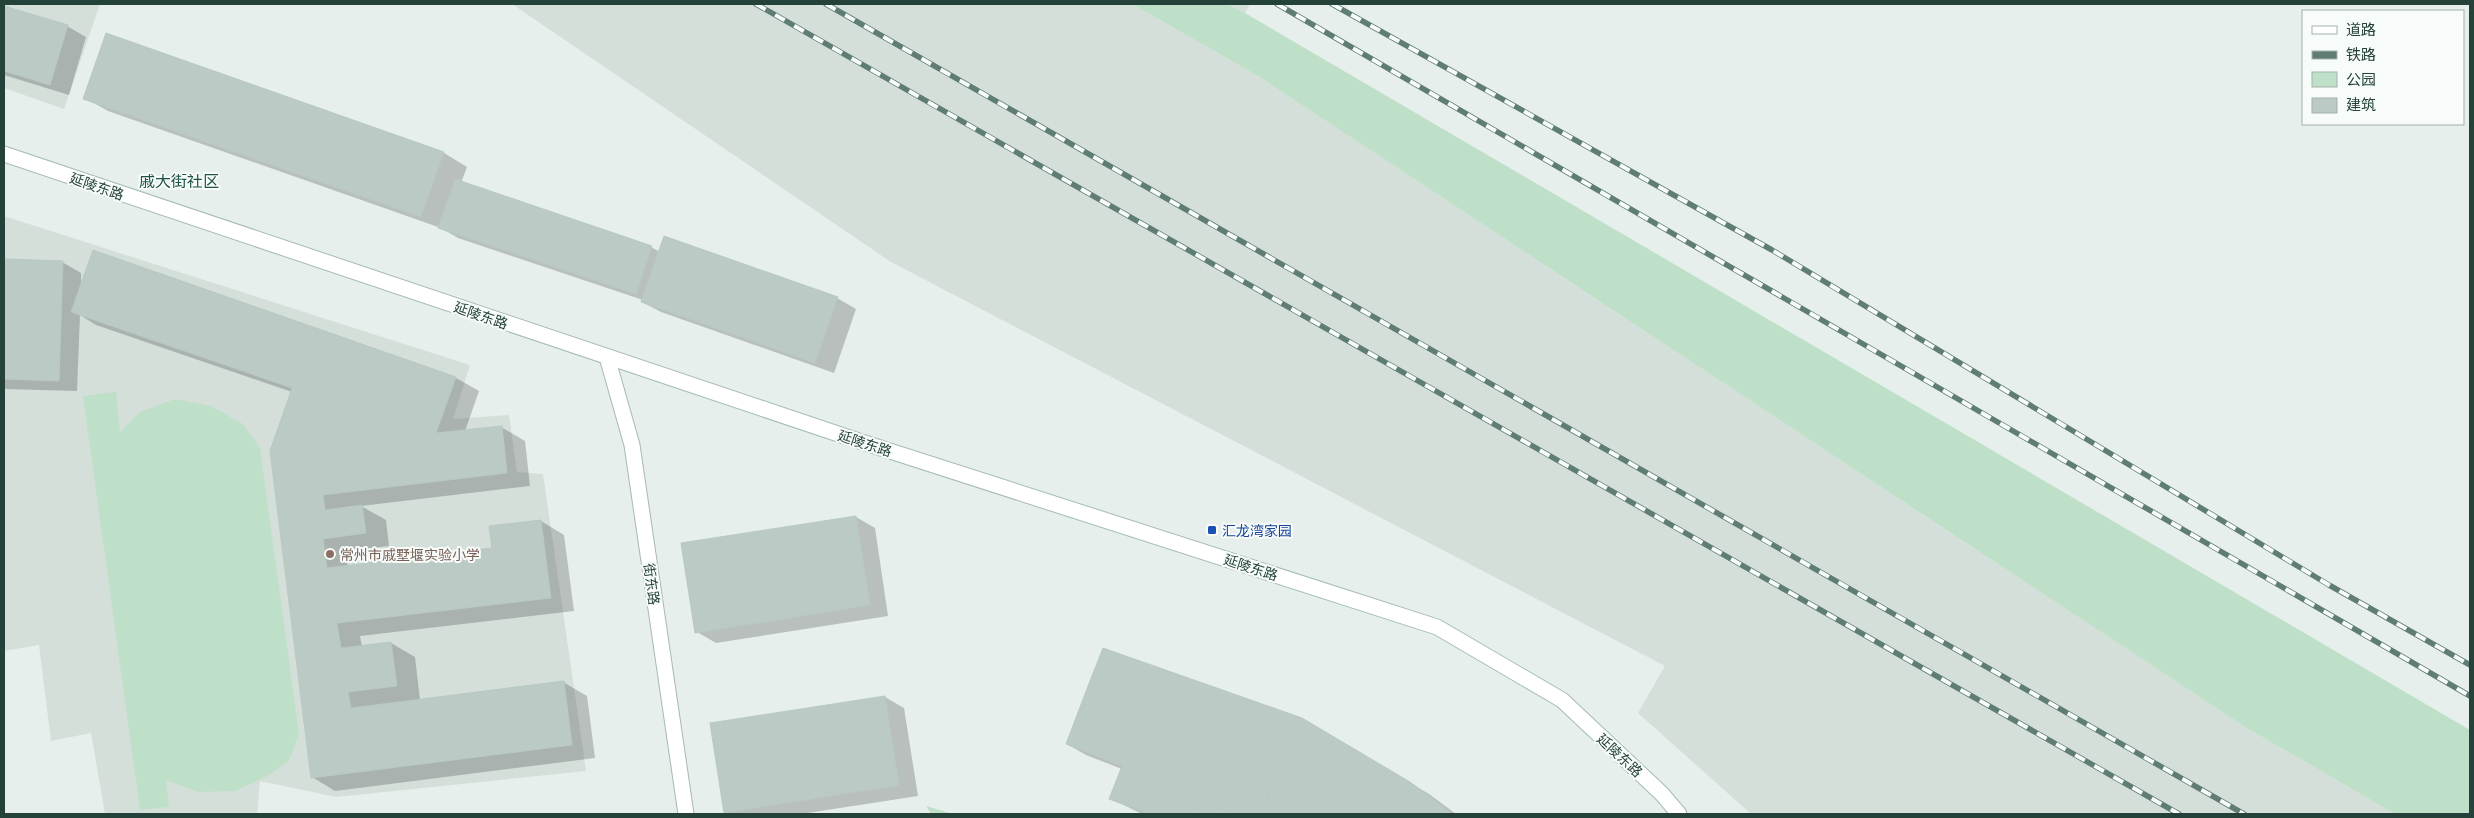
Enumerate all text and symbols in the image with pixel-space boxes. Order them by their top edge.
legend [2302,10,2464,125]
text: 道路 [2346,19,2376,40]
text: 铁路 [2346,44,2376,65]
text: 公园 [2346,69,2376,90]
text: 建筑 [2346,94,2376,115]
street label: 延陵东路 [67,168,127,204]
district label: 戚大街社区 [139,170,219,192]
street label: 延陵东路 [451,297,511,333]
street label: 延陵东路 [835,425,895,461]
place label: 汇龙湾家园 [1222,521,1292,540]
marker: 汇龙湾家园 [1206,524,1218,536]
place label: 常州市戚墅堰实验小学 [340,545,480,564]
marker: 常州市戚墅堰实验小学 [324,548,336,560]
street label: 延陵东路 [1221,549,1281,585]
street label: 街东路 [640,562,664,606]
street label: 延陵东路 [1593,729,1647,781]

